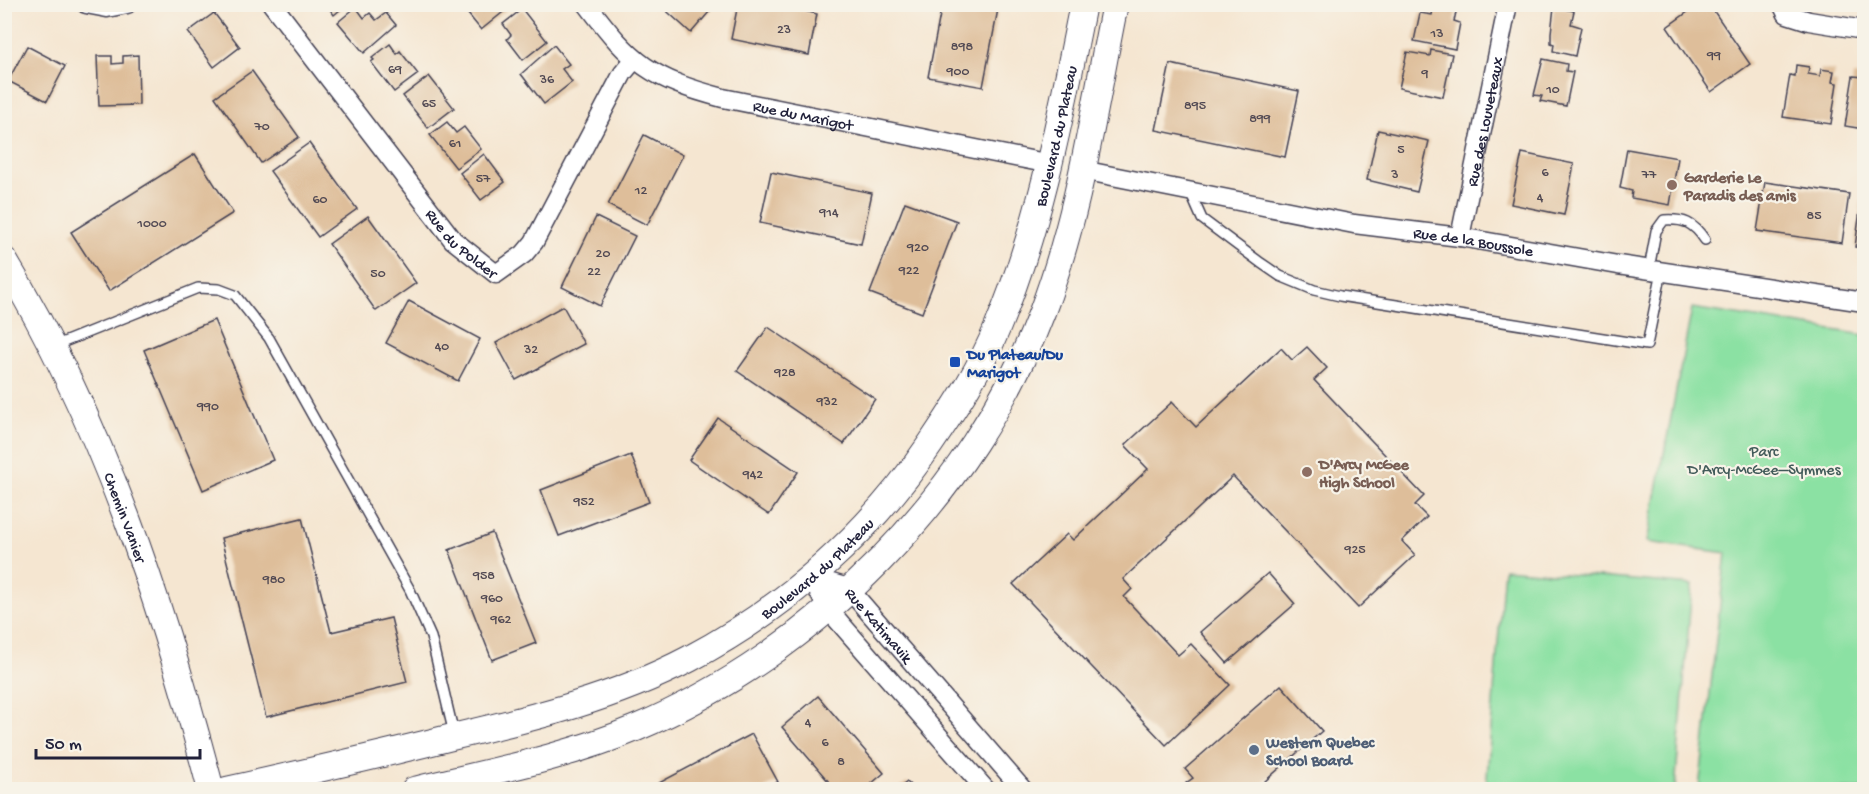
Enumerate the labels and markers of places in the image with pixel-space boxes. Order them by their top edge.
place label: Garderie Le Paradis des amis [1683,170,1797,207]
marker: Garderie Le Paradis des amis [1665,178,1679,192]
place label: Du Plateau/Du Marigot [965,347,1063,384]
marker: Du Plateau/Du Marigot [948,355,962,369]
place label: D'Arcy McGee High School [1317,457,1410,494]
marker: D'Arcy McGee High School [1300,465,1314,479]
place label: Western Quebec School Board [1265,735,1376,772]
marker: Western Quebec School Board [1247,743,1261,757]

